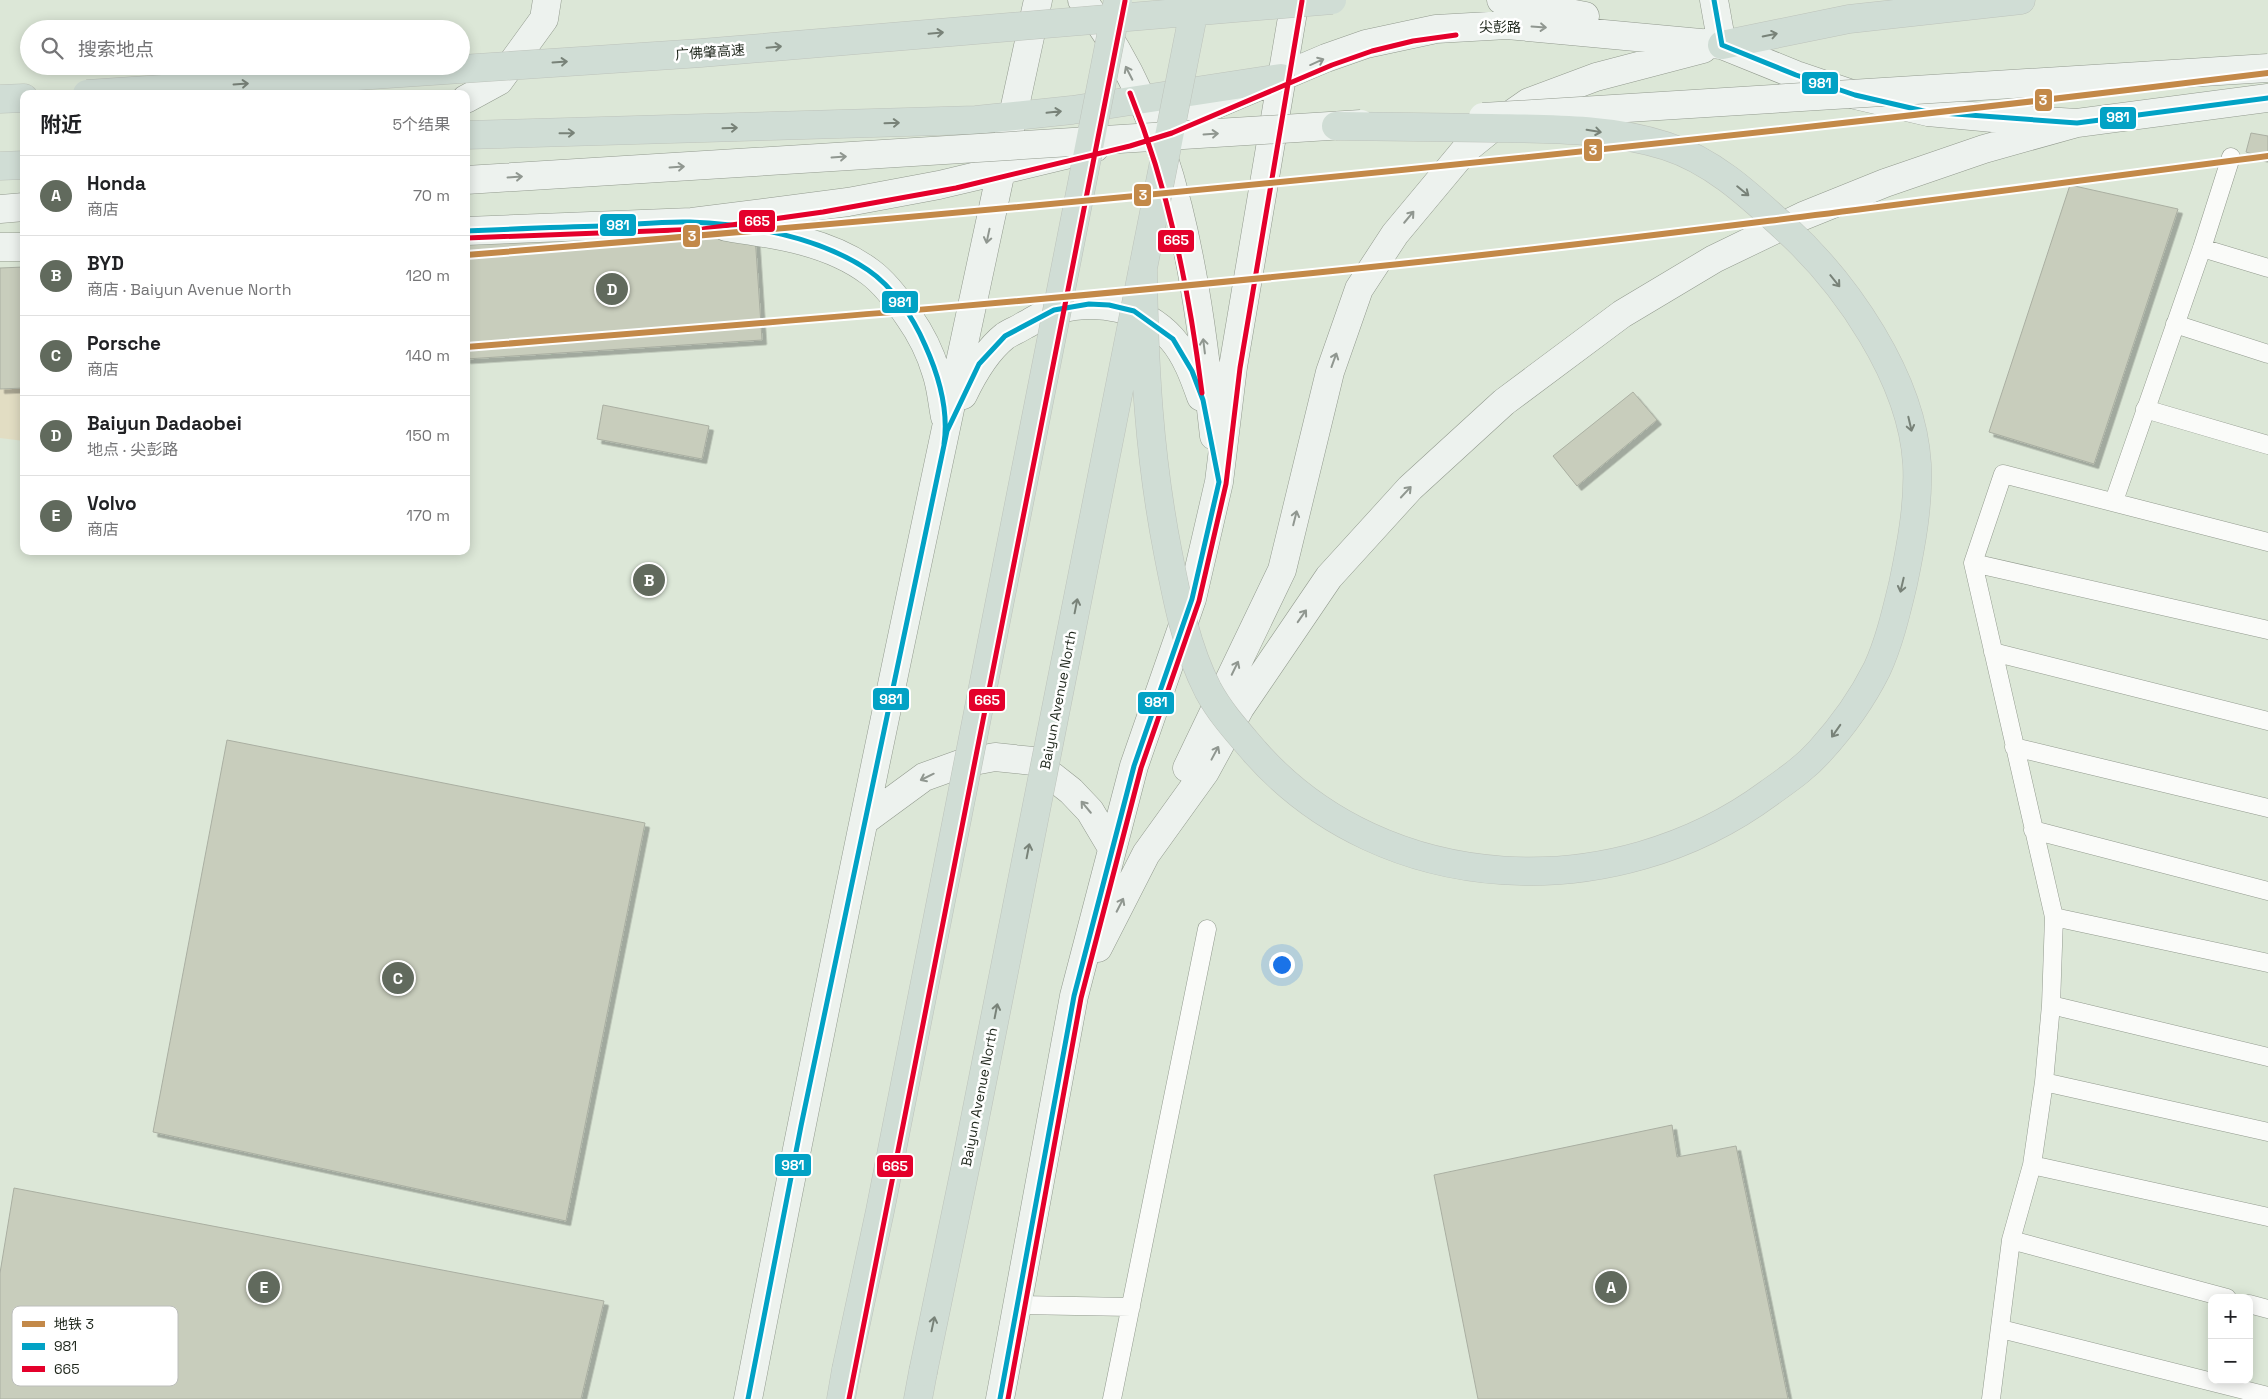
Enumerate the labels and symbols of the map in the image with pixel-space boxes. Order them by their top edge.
street label: 尖彭路 [1479,18,1521,36]
one-way arrow [1531,23,1547,32]
one-way arrow [928,28,944,38]
one-way arrow [1761,30,1777,39]
street label: 广佛肇高速 [674,41,746,63]
one-way arrow [766,42,782,51]
one-way arrow [1309,57,1324,67]
one-way arrow [552,58,568,67]
one-way arrow [1123,66,1133,81]
line badge: 981 [1801,71,1839,95]
text: 981 [1808,74,1832,92]
one-way arrow [232,79,248,88]
line badge: 3 [2034,88,2053,112]
text: 3 [2039,91,2047,109]
line badge: 981 [2099,106,2137,130]
one-way arrow [1046,107,1062,117]
text: 981 [2106,108,2130,126]
one-way arrow [884,118,900,128]
one-way arrow [722,124,738,133]
one-way arrow [1586,127,1602,137]
one-way arrow [559,128,575,137]
one-way arrow [1203,129,1219,138]
line badge: 3 [1583,138,1603,162]
text: 3 [1589,141,1597,159]
one-way arrow [831,152,847,161]
one-way arrow [669,162,685,171]
one-way arrow [507,172,523,181]
line badge: 3 [1133,183,1152,207]
one-way arrow [1736,185,1749,196]
text: 3 [1139,186,1147,204]
line badge: 665 [738,209,776,233]
one-way arrow [1403,211,1414,224]
text: 665 [744,212,770,230]
line badge: 981 [599,213,637,237]
text: 981 [606,216,630,234]
line badge: 3 [682,224,701,248]
text: 3 [688,227,696,245]
one-way arrow [982,227,992,243]
line badge: 665 [1157,229,1195,253]
text: 665 [1163,231,1189,249]
pin: D [596,270,628,308]
one-way arrow [1830,274,1841,287]
line badge: 981 [881,290,919,314]
text: 981 [888,293,912,311]
one-way arrow [1199,339,1209,355]
one-way arrow [1330,353,1339,368]
one-way arrow [1905,416,1915,432]
one-way arrow [1400,485,1412,498]
one-way arrow [1291,510,1300,526]
pin: B [633,561,665,599]
one-way arrow [1897,576,1906,592]
one-way arrow [1072,599,1082,615]
one-way arrow [1297,610,1307,624]
street label: Baiyun Avenue North [1036,629,1080,771]
one-way arrow [1231,661,1240,676]
line badge: 981 [872,687,910,711]
line badge: 665 [968,688,1006,712]
text: 981 [879,690,903,708]
text: 665 [974,691,1000,709]
line badge: 981 [1137,691,1175,715]
text: 981 [1144,693,1168,711]
one-way arrow [1831,724,1841,738]
one-way arrow [1210,746,1220,761]
one-way arrow [920,773,935,782]
one-way arrow [1080,801,1091,814]
one-way arrow [1024,844,1033,860]
one-way arrow [1115,898,1125,913]
your location [1269,952,1295,978]
pin: C [382,959,414,997]
one-way arrow [992,1003,1002,1019]
street label: Baiyun Avenue North [957,1026,1001,1168]
line badge: 981 [774,1153,812,1177]
line badge: 665 [876,1154,914,1178]
text: 981 [781,1156,805,1174]
text: 665 [882,1157,908,1175]
pin: E [248,1268,280,1306]
pin: A [1595,1268,1627,1306]
legend [12,1306,178,1386]
text: 地铁 3 [54,1315,94,1333]
one-way arrow [929,1317,938,1333]
text: 981 [54,1337,77,1355]
text: 665 [54,1360,80,1378]

